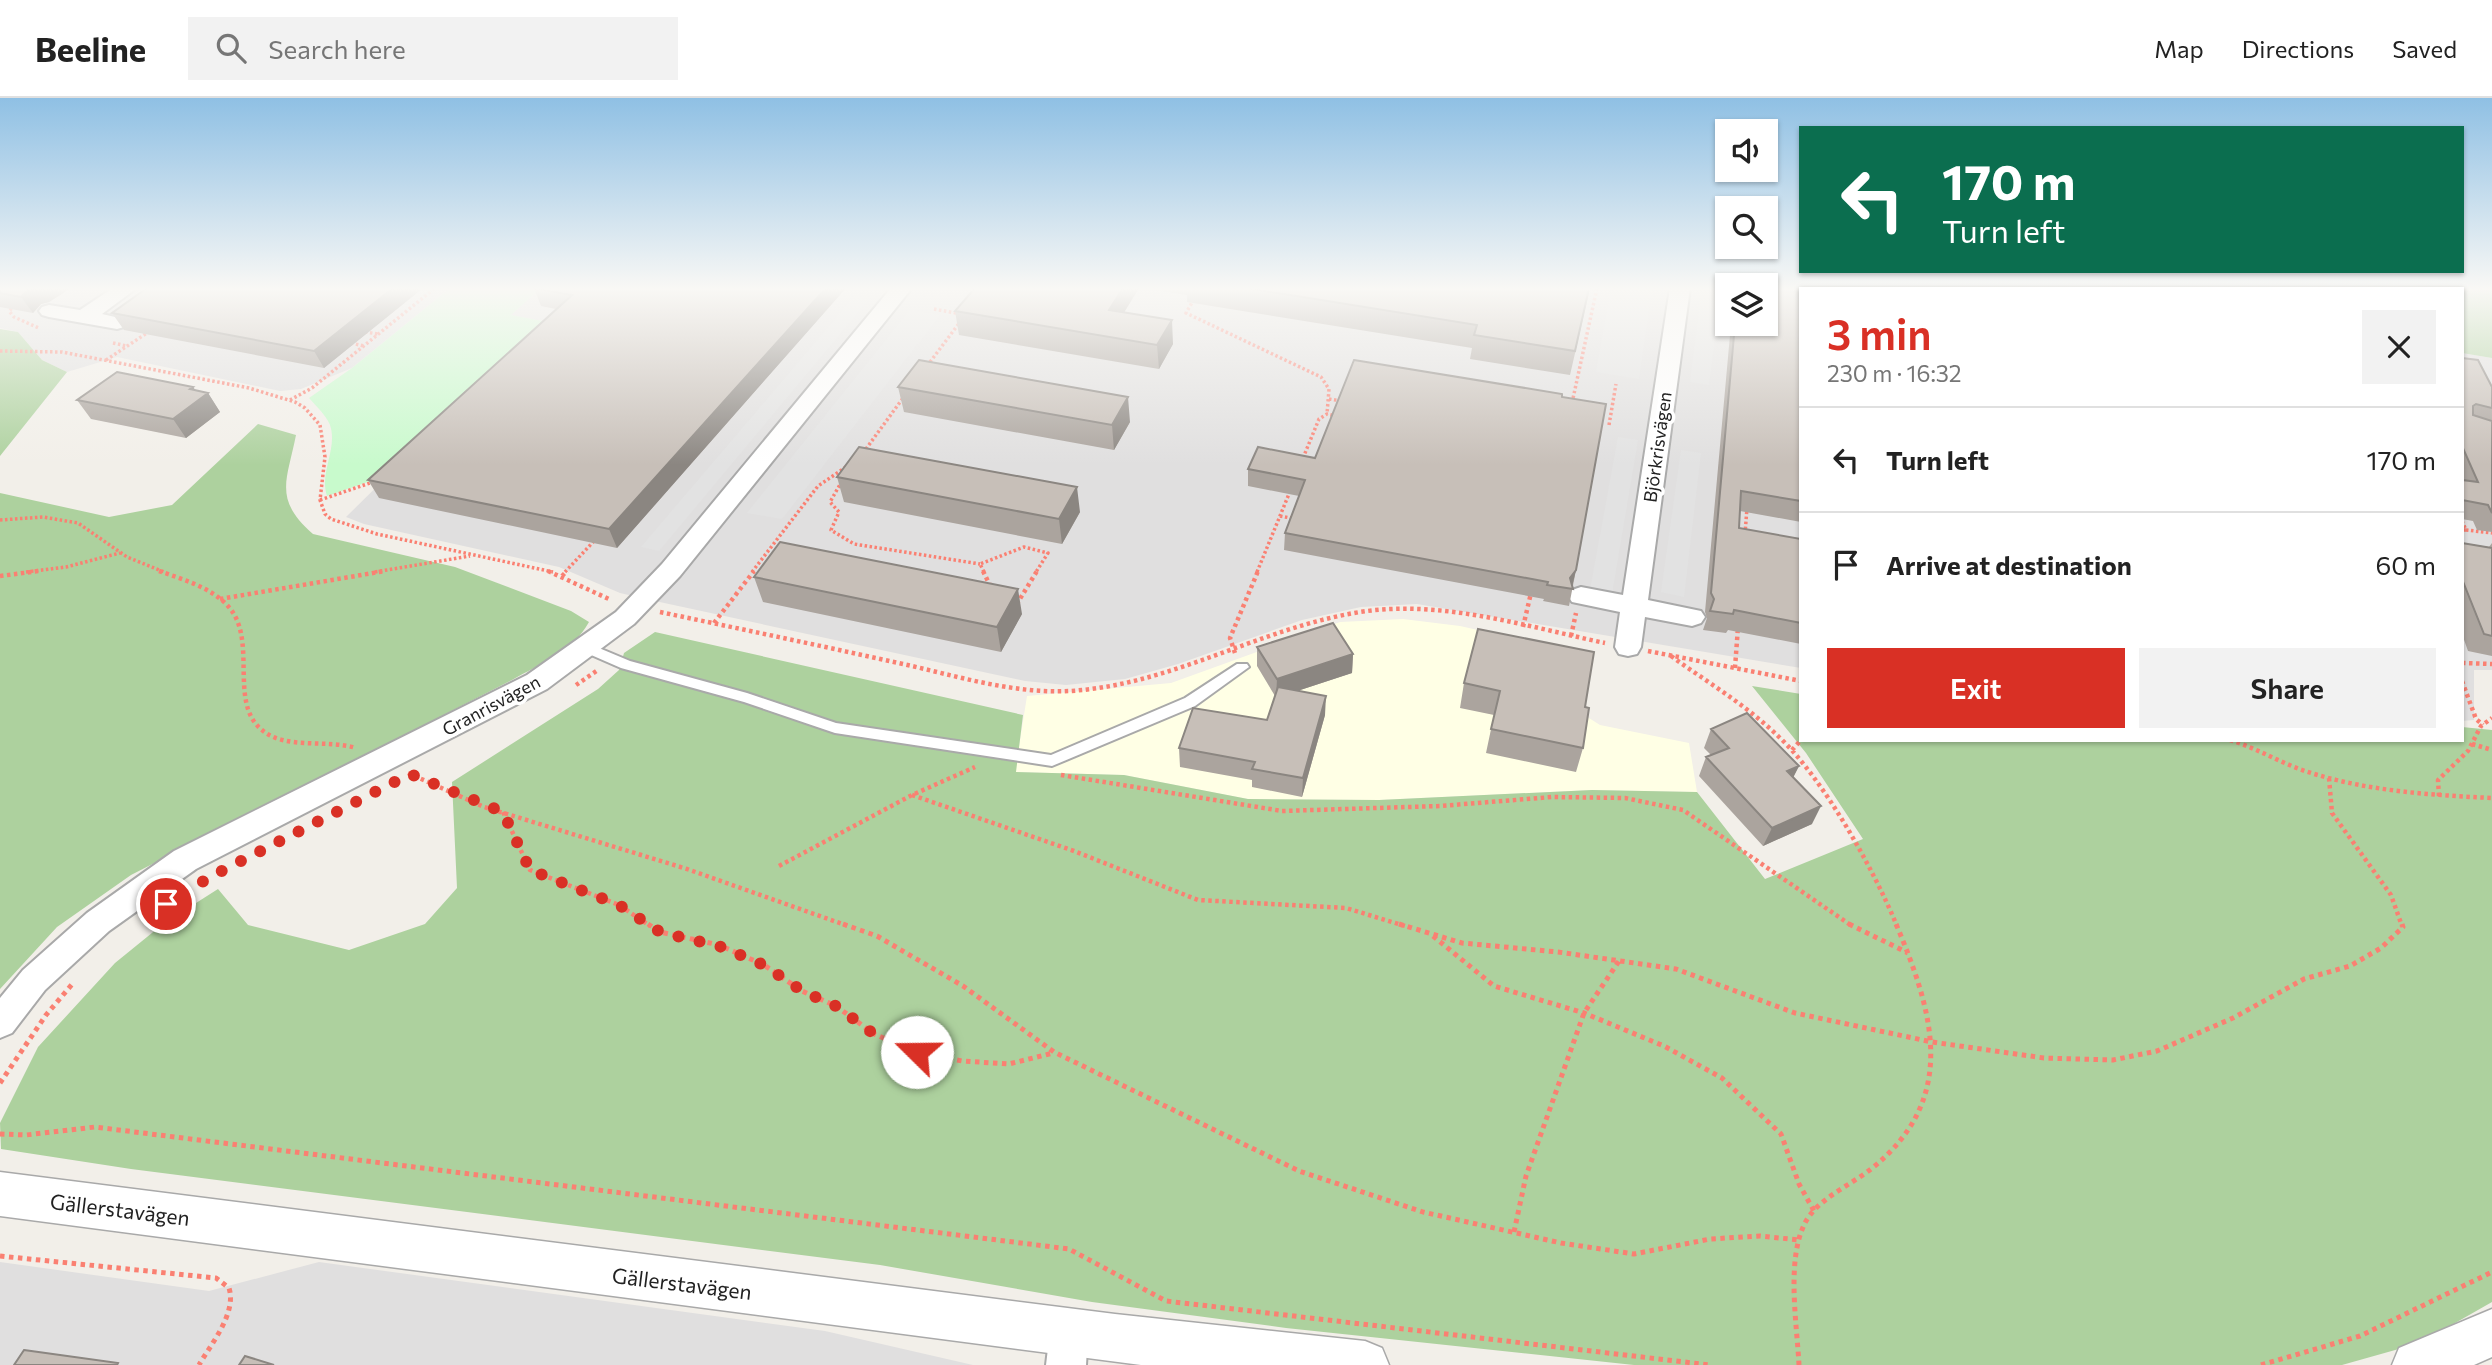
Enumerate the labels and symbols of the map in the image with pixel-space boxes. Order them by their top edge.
street label: Björkrisvägen [1638,390,1676,504]
street label: Granrisvägen [438,670,544,740]
pin [136,874,196,934]
position arrow [880,1015,954,1089]
street label: Gällerstavägen [49,1188,191,1230]
street label: Gällerstavägen [611,1262,753,1304]

